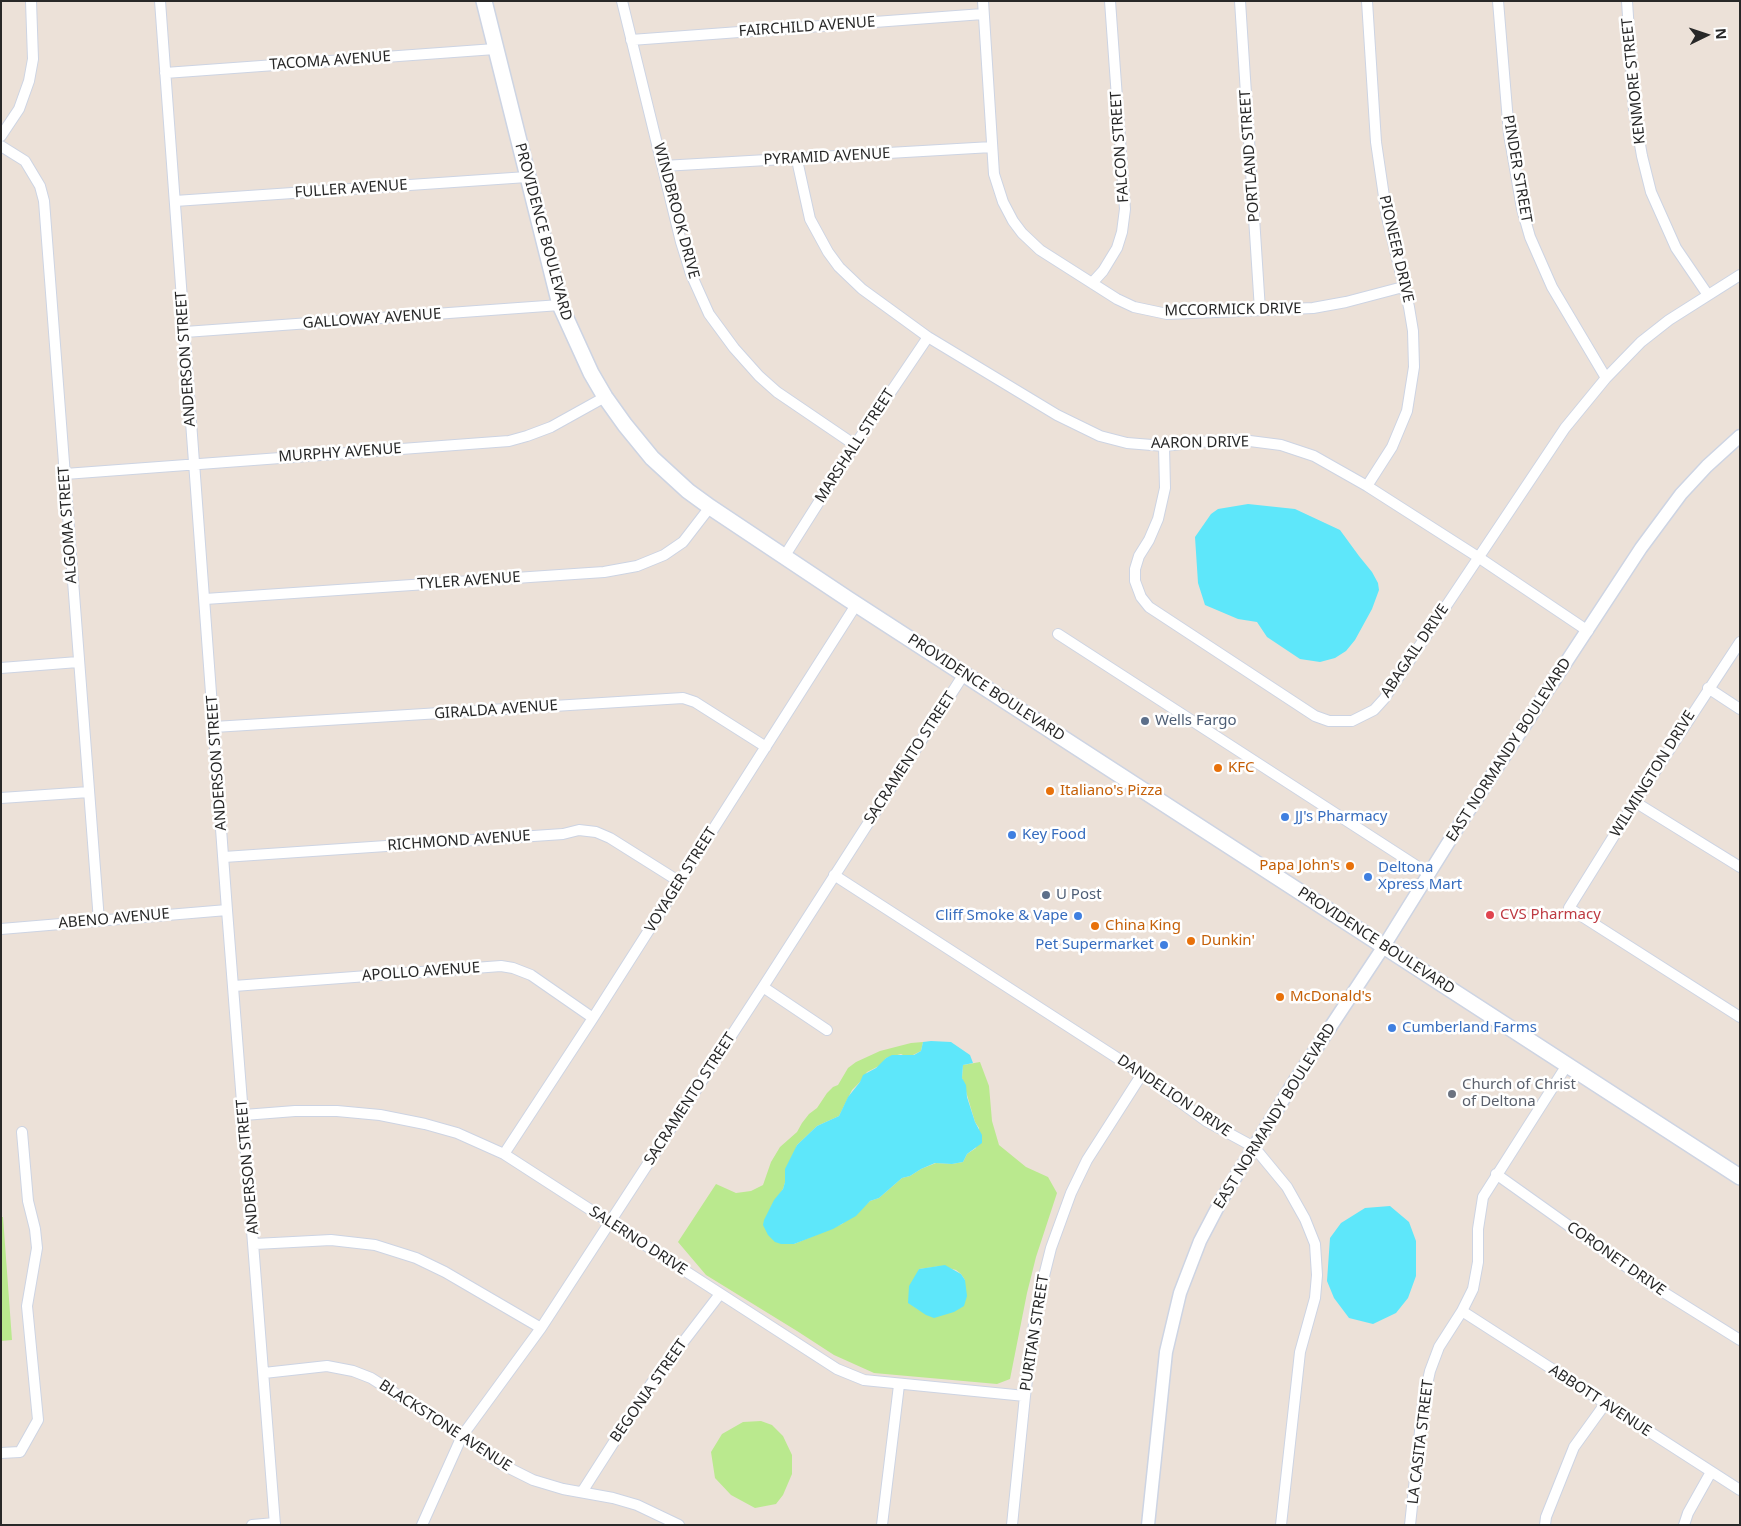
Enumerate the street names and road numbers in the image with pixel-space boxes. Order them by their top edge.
street label: FAIRCHILD AVENUE [738,13,876,41]
street label: KENMORE STREET [1618,17,1650,145]
street label: TACOMA AVENUE [269,48,391,74]
street label: PORTLAND STREET [1236,89,1264,223]
street label: FALCON STREET [1107,91,1133,203]
street label: PINDER STREET [1499,114,1535,224]
street label: PROVIDENCE BOULEVARD [511,141,575,323]
street label: WINDBROOK DRIVE [649,141,703,281]
street label: PYRAMID AVENUE [763,145,891,169]
street label: FULLER AVENUE [294,176,408,202]
street label: PIONEER DRIVE [1375,193,1417,305]
street label: ANDERSON STREET [172,291,200,427]
street label: MCCORMICK DRIVE [1164,300,1302,320]
street label: GALLOWAY AVENUE [302,305,442,333]
street label: MARSHALL STREET [812,386,898,506]
street label: AARON DRIVE [1151,433,1249,453]
street label: MURPHY AVENUE [278,440,402,466]
street label: ALGOMA STREET [55,466,81,584]
street label: TYLER AVENUE [417,568,521,594]
street label: ABAGAIL DRIVE [1377,601,1453,701]
street label: PROVIDENCE BOULEVARD [904,631,1068,745]
street label: EAST NORMANDY BOULEVARD [1443,655,1575,845]
street label: SACRAMENTO STREET [861,689,959,827]
street label: ANDERSON STREET [203,695,231,831]
street label: GIRALDA AVENUE [434,697,558,723]
street label: WILMINGTON DRIVE [1607,707,1699,841]
street label: VOYAGER STREET [641,824,721,936]
street label: RICHMOND AVENUE [387,827,531,855]
street label: PROVIDENCE BOULEVARD [1294,884,1458,998]
street label: ABENO AVENUE [58,905,170,933]
street label: APOLLO AVENUE [361,959,481,985]
street label: EAST NORMANDY BOULEVARD [1210,1020,1340,1212]
street label: SACRAMENTO STREET [641,1030,739,1168]
street label: DANDELION DRIVE [1114,1051,1234,1141]
street label: ANDERSON STREET [233,1099,263,1235]
street label: SALERNO DRIVE [586,1203,690,1279]
street label: CORONET DRIVE [1563,1218,1669,1300]
street label: PURITAN STREET [1017,1274,1053,1392]
street label: BEGONIA STREET [607,1336,691,1446]
street label: ABBOTT AVENUE [1546,1361,1654,1441]
street label: BLACKSTONE AVENUE [375,1376,515,1476]
street label: LA CASITA STREET [1404,1379,1438,1505]

